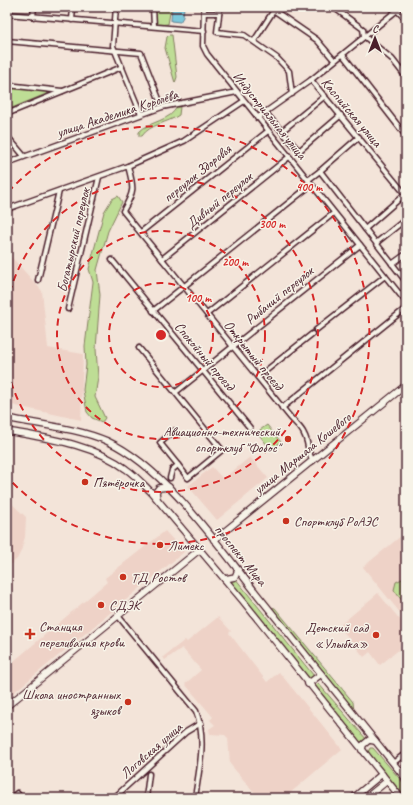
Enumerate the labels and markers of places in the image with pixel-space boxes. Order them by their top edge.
centre of rings [154,328,168,342]
place label: Авиационно-технический спортклуб "Фобос" [163,423,283,456]
marker: Авиационно-технический спортклуб "Фобос" [283,434,293,444]
place label: Пятёрочка [93,474,146,491]
marker: Пятёрочка [80,477,90,487]
place label: Спортклуб РоАЭС [294,513,379,530]
marker: Спортклуб РоАЭС [281,516,291,526]
place label: Лимекс [168,537,205,554]
marker: Лимекс [155,540,165,550]
place label: ТД Ростов [131,569,188,586]
marker: ТД Ростов [118,572,128,582]
place label: СДЭК [109,597,143,614]
marker: СДЭК [96,600,106,610]
place label: Станция переливания крови [39,618,125,651]
place label: Детский сад «Улыбка» [305,619,370,652]
marker: Станция переливания крови [24,628,36,640]
marker: Детский сад «Улыбка» [371,630,381,640]
place label: Школа иностранных языков [22,686,123,719]
marker: Школа иностранных языков [123,697,133,707]

